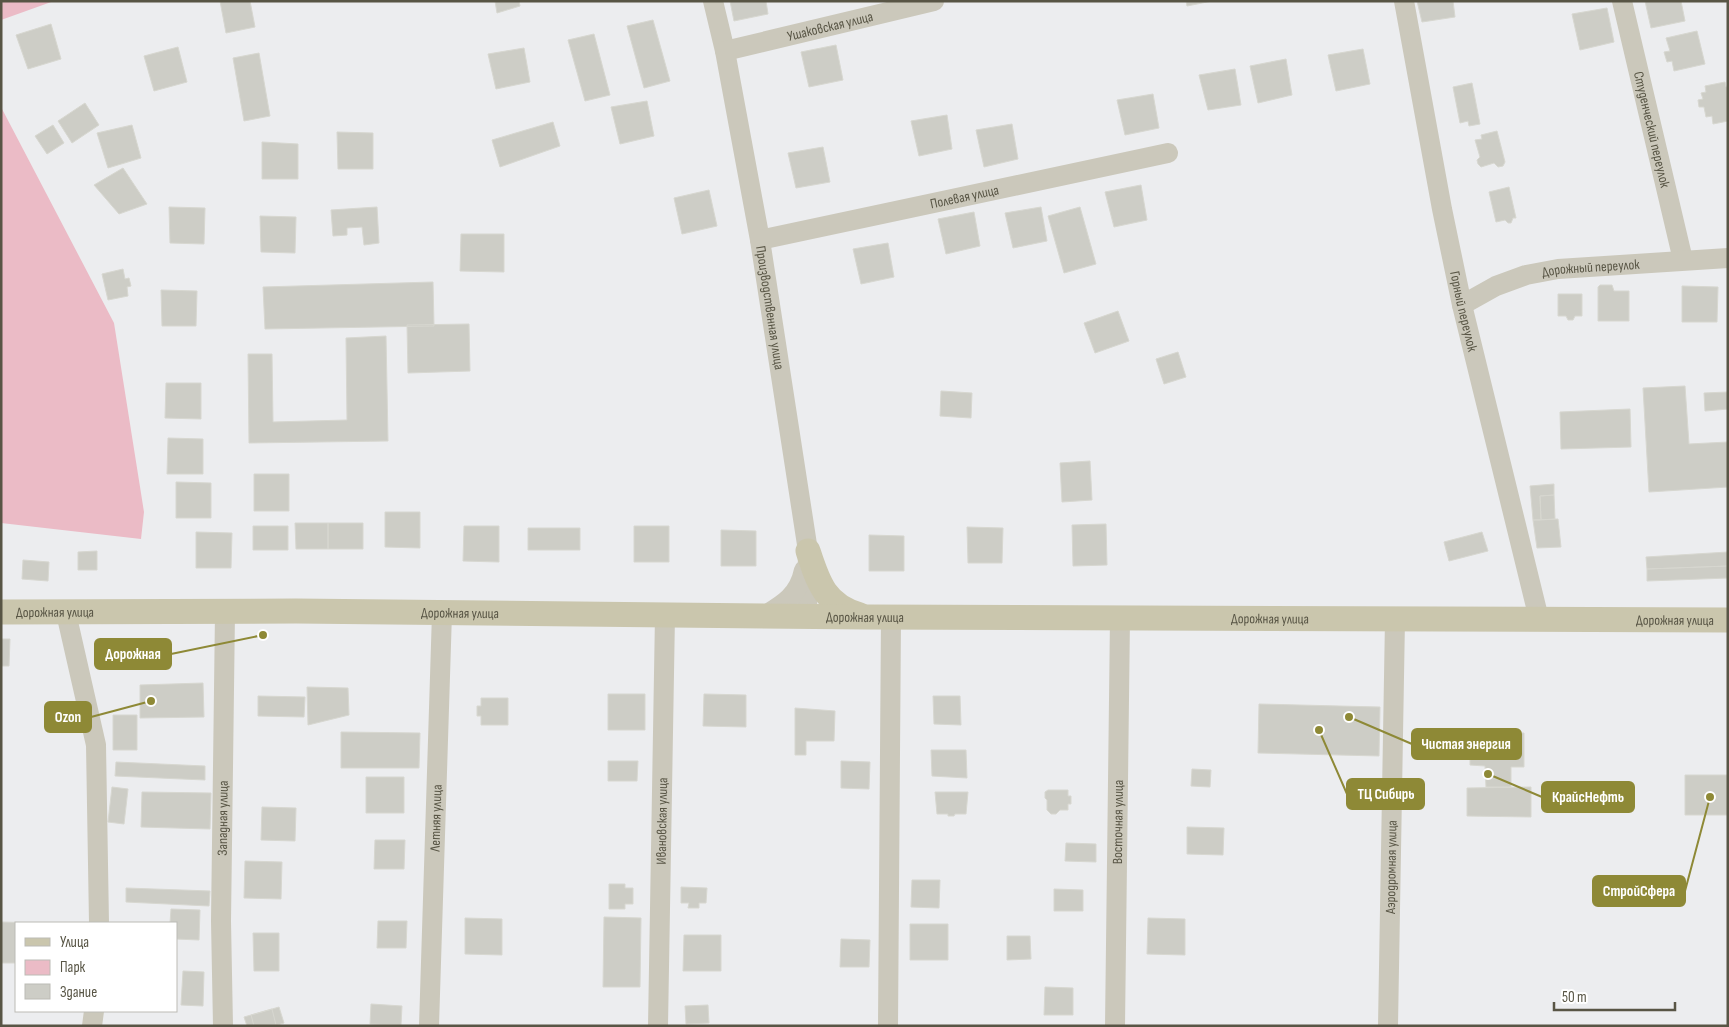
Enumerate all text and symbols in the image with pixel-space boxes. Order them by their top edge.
street label: Ушаковская улица [785,7,875,44]
street label: Студенческий переулок [1630,70,1674,190]
street label: Полевая улица [928,181,1000,212]
street label: Производственная улица [752,244,788,371]
street label: Дорожный переулок [1540,255,1641,280]
street label: Горный переулок [1447,269,1482,354]
street label: Дорожная улица [16,603,94,620]
street label: Дорожная улица [421,604,499,622]
street label: Дорожная улица [826,608,904,626]
street label: Дорожная улица [1231,610,1309,627]
street label: Дорожная улица [1636,611,1714,628]
callout: Дорожная [95,639,171,669]
text: Дорожная [105,645,161,664]
callout: Ozon [45,702,91,732]
text: Ozon [55,708,81,727]
callout: Чистая энергия [1412,729,1521,759]
text: Чистая энергия [1421,735,1511,754]
street label: Ивановская улица [652,777,671,865]
callout: ТЦ Сибирь [1347,779,1424,809]
street label: Западная улица [213,780,231,856]
street label: Восточная улица [1108,780,1127,864]
callout: КрайсНефть [1542,782,1634,812]
street label: Летняя улица [426,784,445,853]
text: ТЦ Сибирь [1357,785,1415,804]
text: КрайсНефть [1552,788,1624,807]
street label: Аэродромная улица [1381,820,1400,915]
callout: СтройСфера [1593,876,1685,906]
text: СтройСфера [1603,882,1675,901]
legend [15,922,178,1012]
text: Улица [60,933,89,952]
text: Парк [60,958,86,977]
scale bar [1554,980,1675,1012]
text: Здание [60,983,97,1002]
text: 50 m [1562,988,1587,1007]

